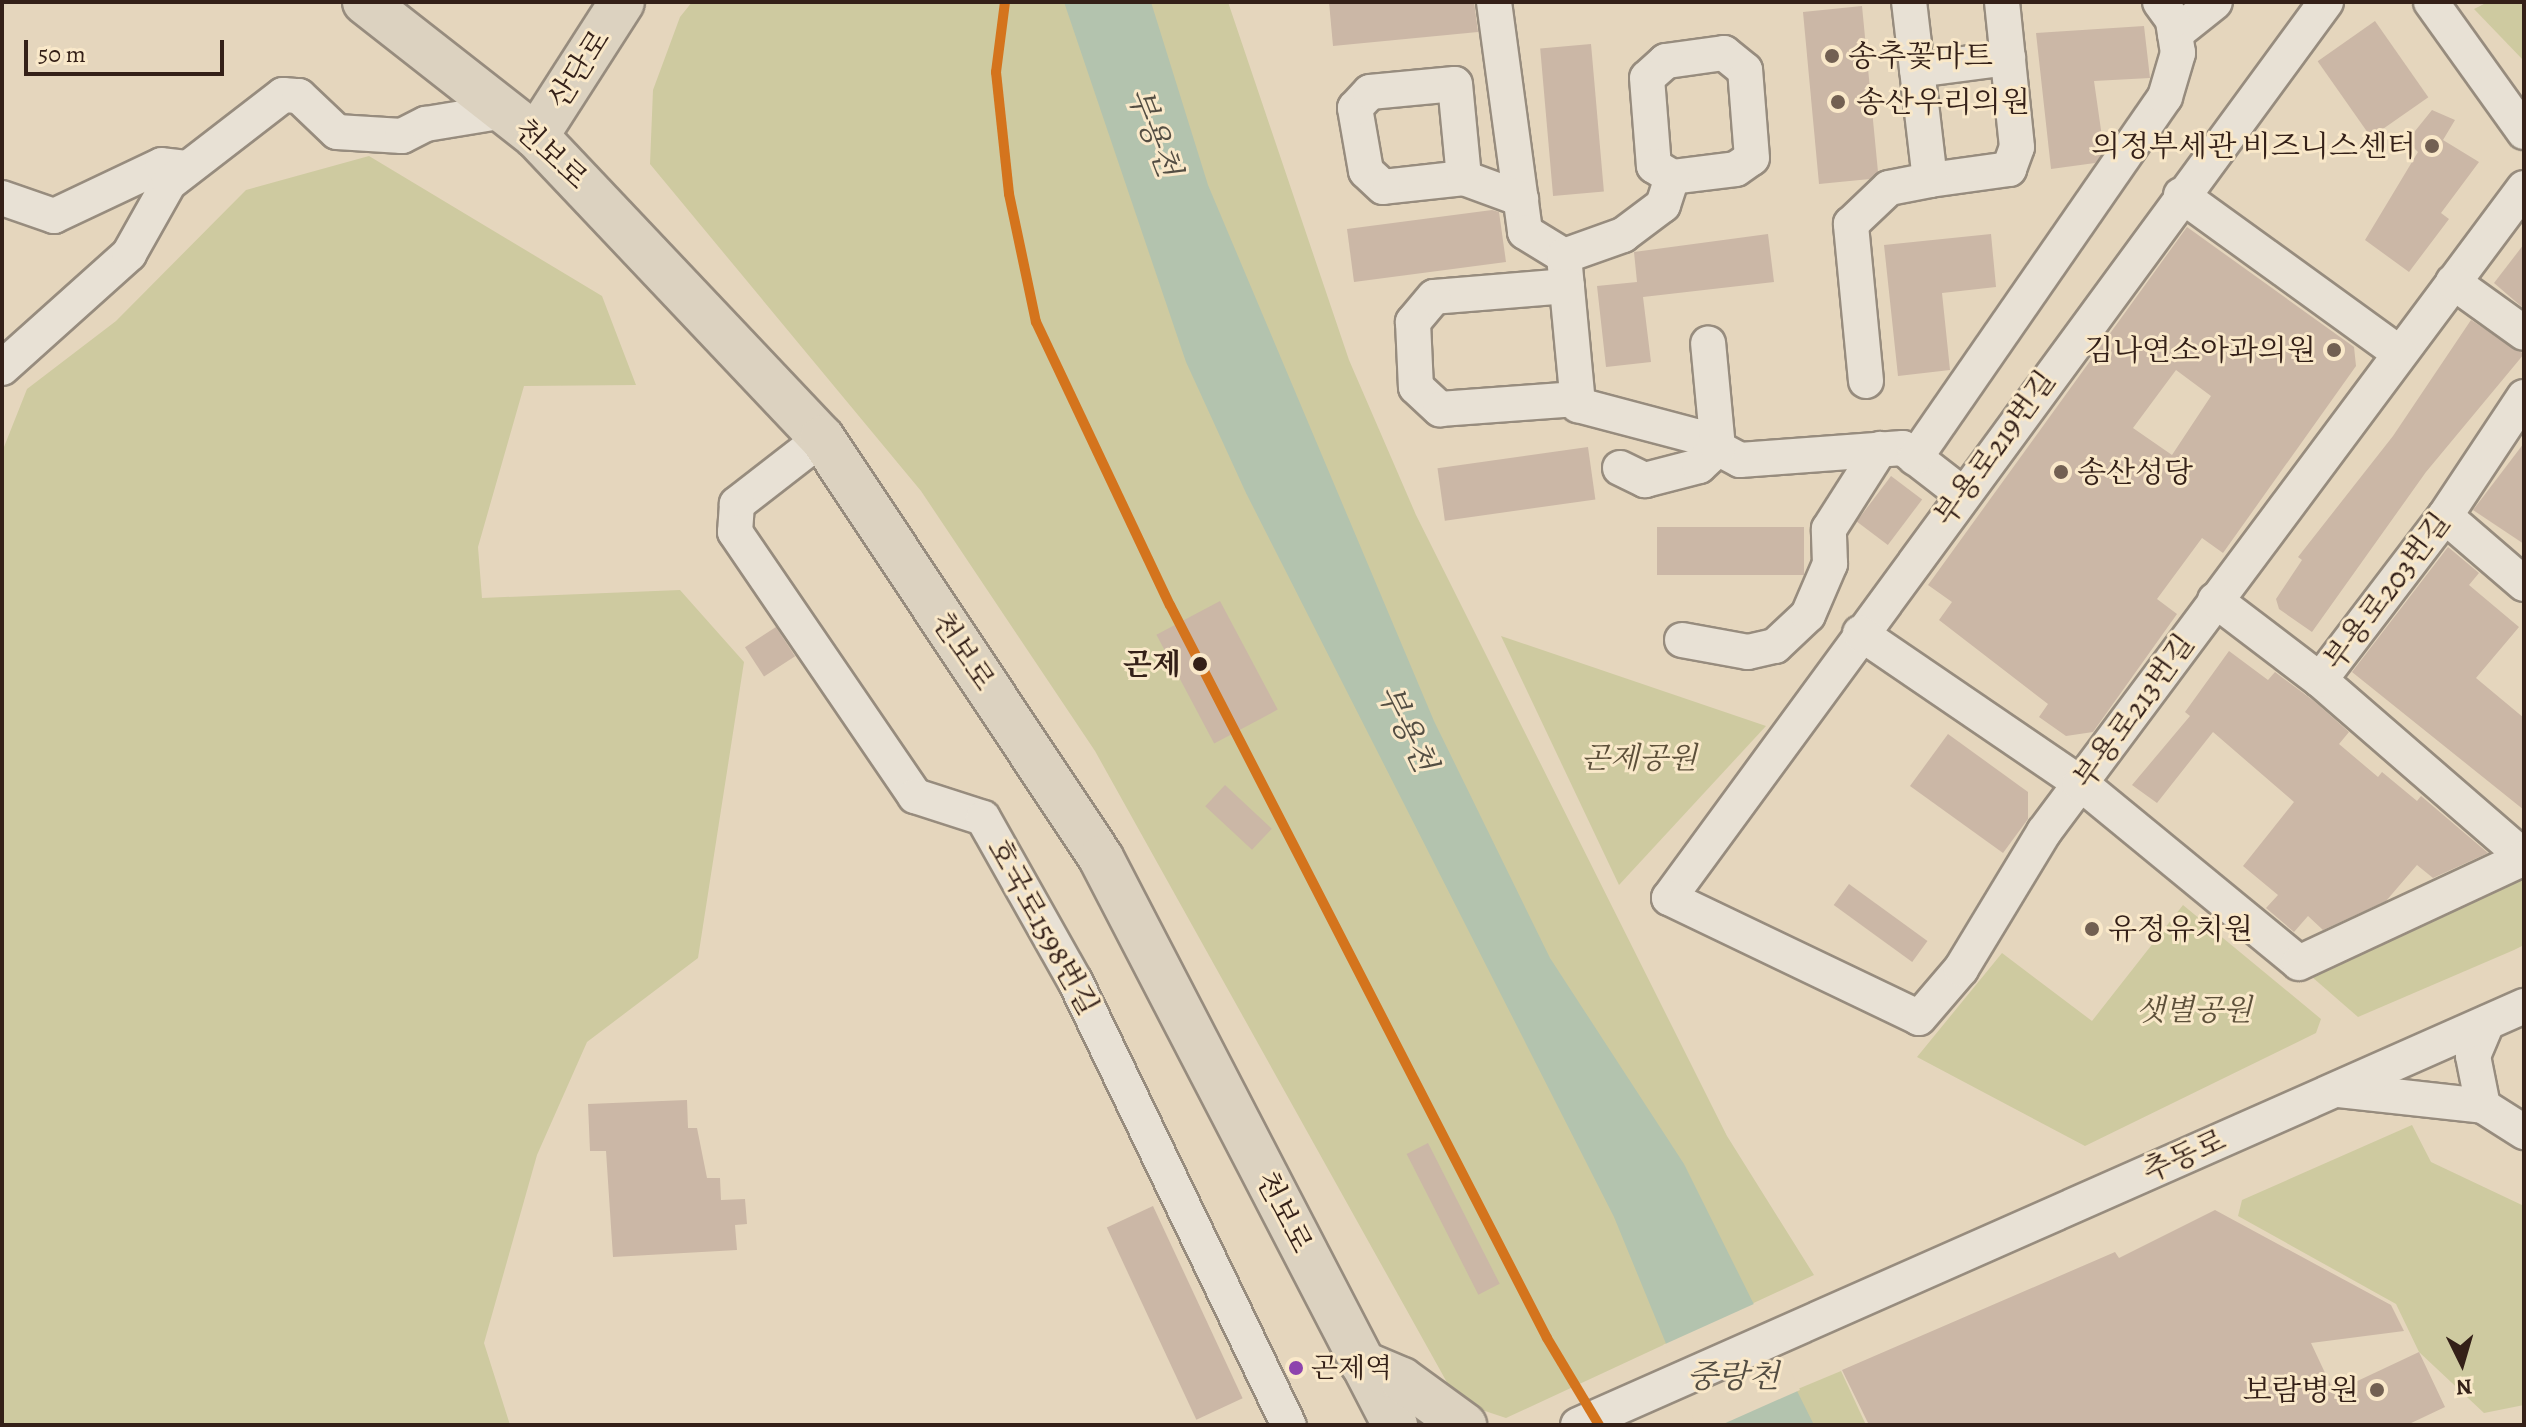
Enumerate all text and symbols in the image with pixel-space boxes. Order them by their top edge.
street label: 산단로 [540,23,618,115]
scale bar [28,24,228,74]
text: 50 m [38,38,86,70]
place label: 송추꽃마트 [1848,38,1993,74]
marker: 송추꽃마트 [1823,47,1841,65]
water label: 부용천 [1119,82,1189,182]
place label: 송산우리의원 [1856,84,2030,120]
marker: 송산우리의원 [1827,91,1849,113]
street label: 천보로 [507,111,595,197]
place label: 의정부세관 비즈니스센터 [2091,128,2416,164]
marker: 의정부세관 비즈니스센터 [2423,137,2441,155]
place label: 김나연소아과의원 [2084,332,2316,368]
marker: 김나연소아과의원 [2323,339,2345,361]
street label: 부용로219번길 [1927,363,2063,533]
place label: 송산성당 [2077,454,2193,490]
marker: 송산성당 [2052,463,2070,481]
street label: 부용로203번길 [2316,505,2458,677]
street label: 천보로 [924,605,1002,697]
street label: 부용로213번길 [2066,627,2202,795]
place label: 곤제 [1123,646,1181,682]
marker: 곤제 [1188,652,1212,676]
water label: 부용천 [1369,678,1445,778]
park label: 곤제공원 [1581,740,1697,776]
street label: 호국로1598번길 [980,832,1106,1022]
place label: 유정유치원 [2108,911,2253,947]
marker: 유정유치원 [2083,920,2101,938]
park label: 샛별공원 [2136,992,2252,1028]
street label: 추동로 [2137,1122,2231,1190]
street label: 천보로 [1248,1165,1320,1259]
north arrow [2422,1323,2502,1403]
place label: 곤제역 [1311,1351,1392,1385]
water label: 중랑천 [1687,1357,1779,1395]
marker: 곤제역 [1288,1360,1304,1376]
text: N [2455,1371,2473,1403]
place label: 보람병원 [2243,1372,2359,1408]
marker: 보람병원 [2366,1379,2388,1401]

